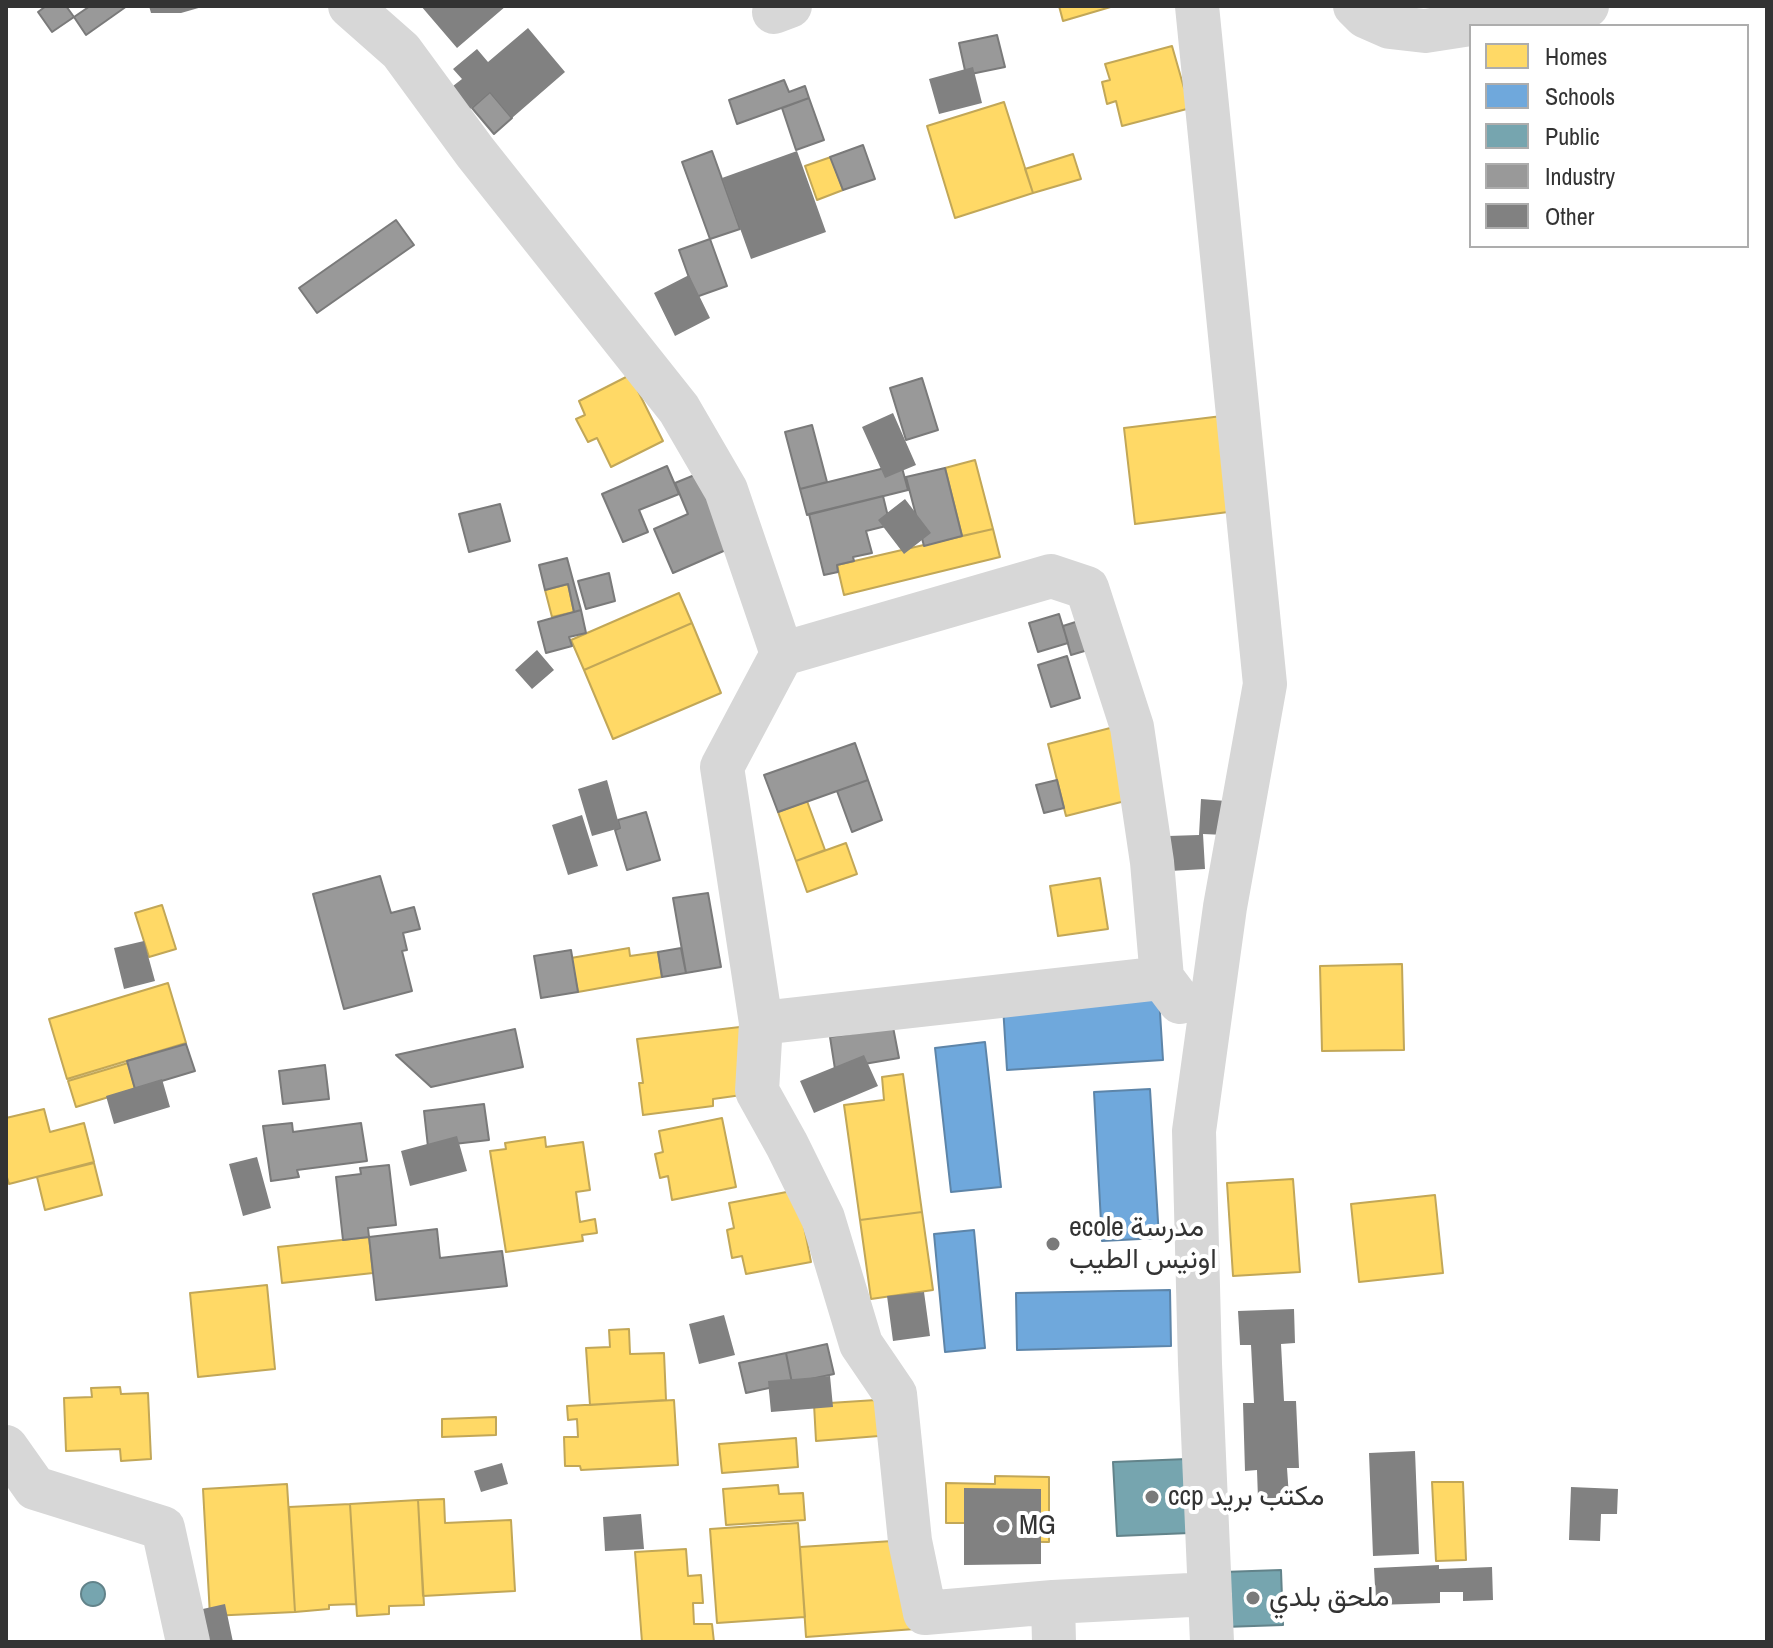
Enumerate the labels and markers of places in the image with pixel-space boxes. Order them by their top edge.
place label: ecole مدرسة اونيس الطيب [1069,1211,1217,1277]
marker: ecole مدرسة اونيس الطيب [1044,1235,1062,1253]
place label: ccp مكتب بريد [1168,1480,1324,1514]
marker: ccp مكتب بريد [1143,1488,1161,1506]
place label: MG [1019,1509,1056,1543]
marker: MG [994,1517,1012,1535]
place label: ملحق بلدي [1269,1581,1389,1615]
marker: ملحق بلدي [1244,1589,1262,1607]

